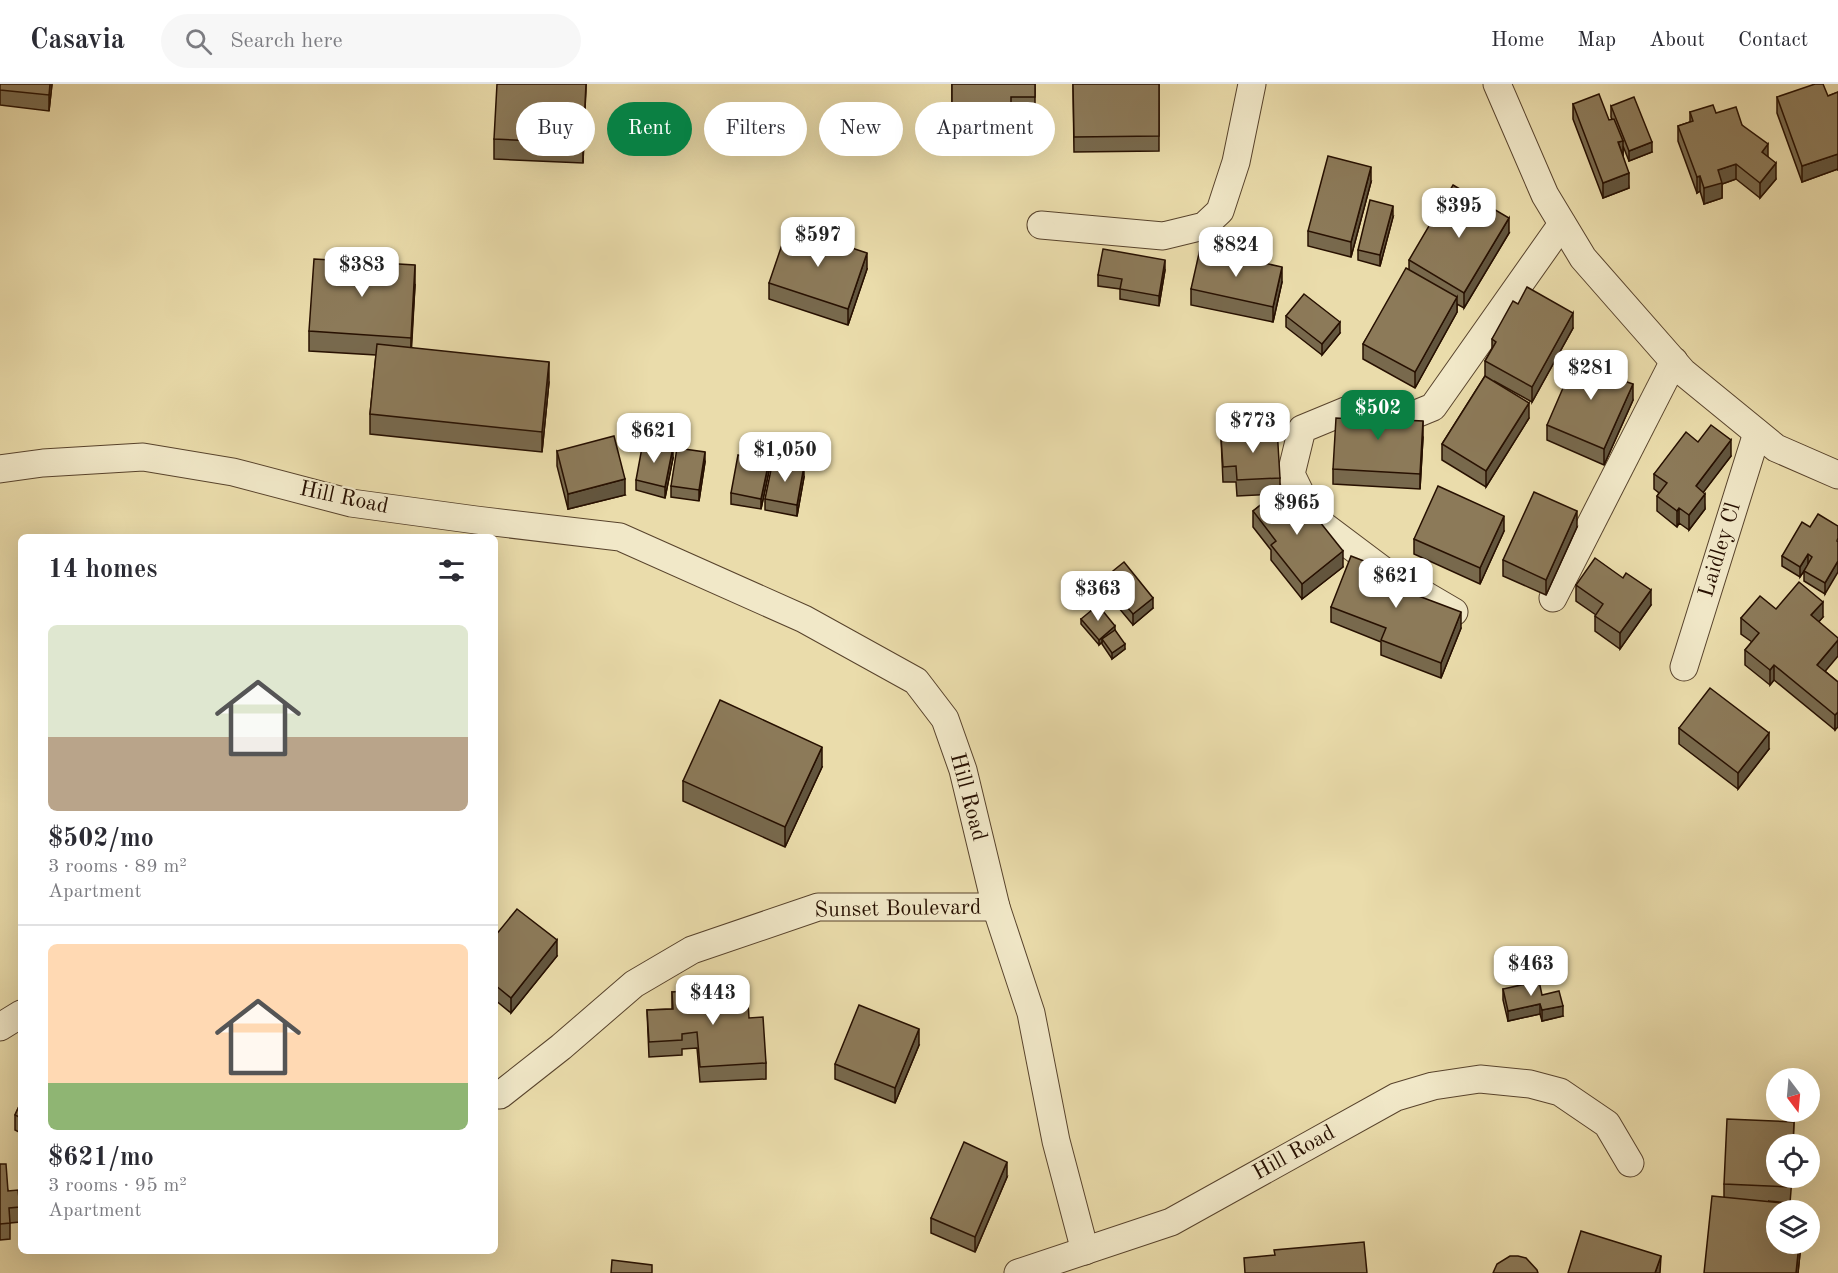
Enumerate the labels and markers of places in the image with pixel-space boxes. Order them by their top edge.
pin: $395 [1423,188,1495,239]
pin: $597 [782,217,854,268]
pin: $824 [1200,227,1272,278]
pin: $383 [326,247,398,298]
pin: $281 [1555,350,1627,401]
pin: $502 [1342,390,1414,441]
pin: $773 [1217,403,1289,454]
pin: $621 [618,413,690,464]
pin: $1,050 [736,432,834,483]
pin: $965 [1261,485,1333,536]
pin: $621 [1360,558,1432,609]
pin: $363 [1062,571,1134,622]
pin: $463 [1495,946,1567,997]
pin: $443 [677,975,749,1026]

